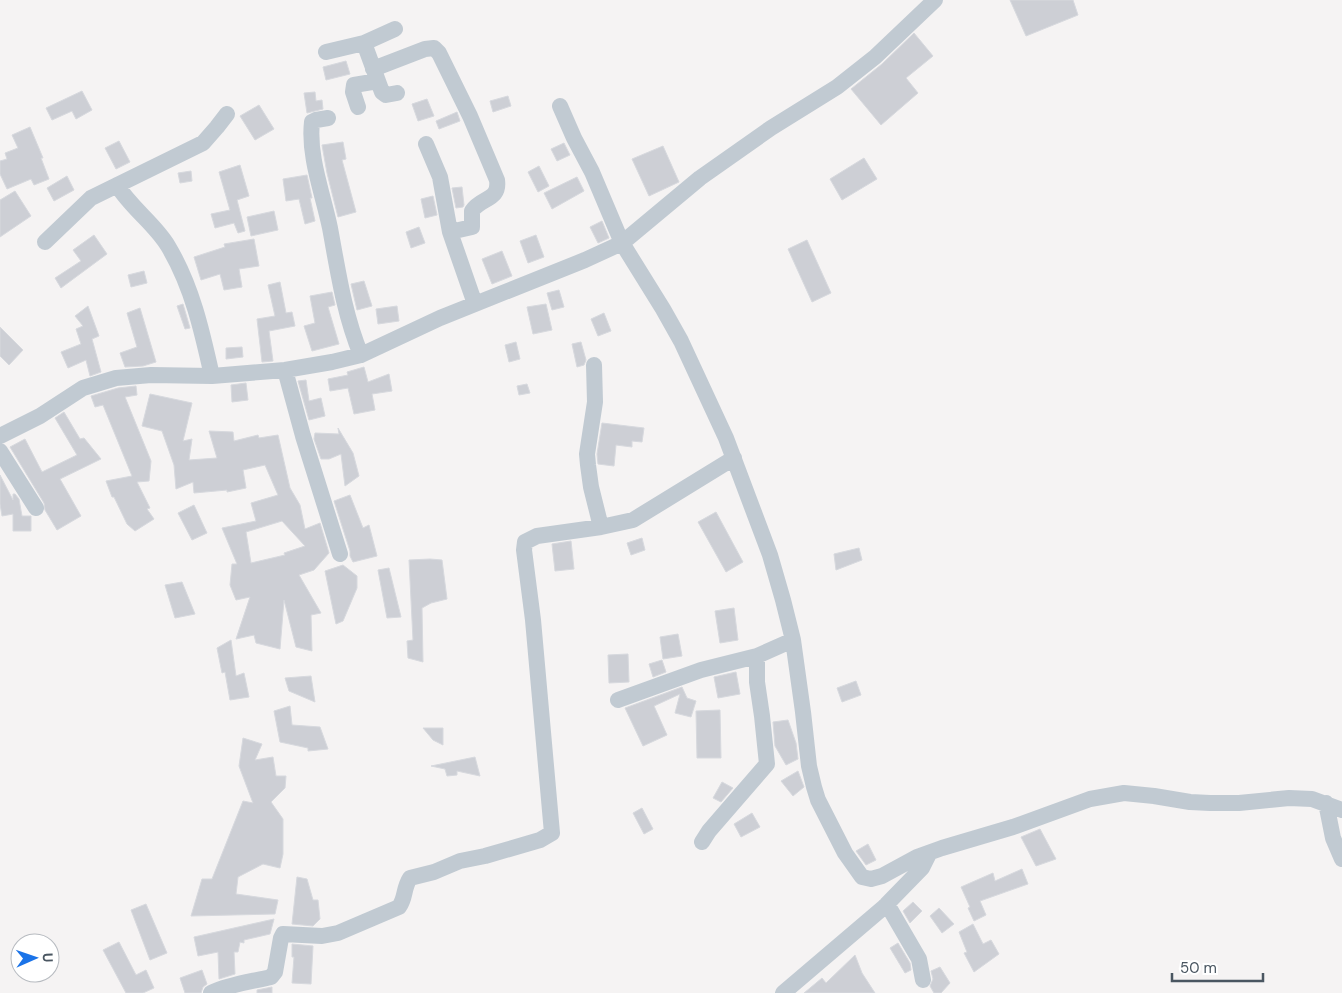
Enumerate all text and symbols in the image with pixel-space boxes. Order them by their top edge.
north arrow [10,933,60,983]
scale bar [1172,950,1263,982]
text: U [39,952,57,963]
text: 50 m [1180,958,1217,978]

